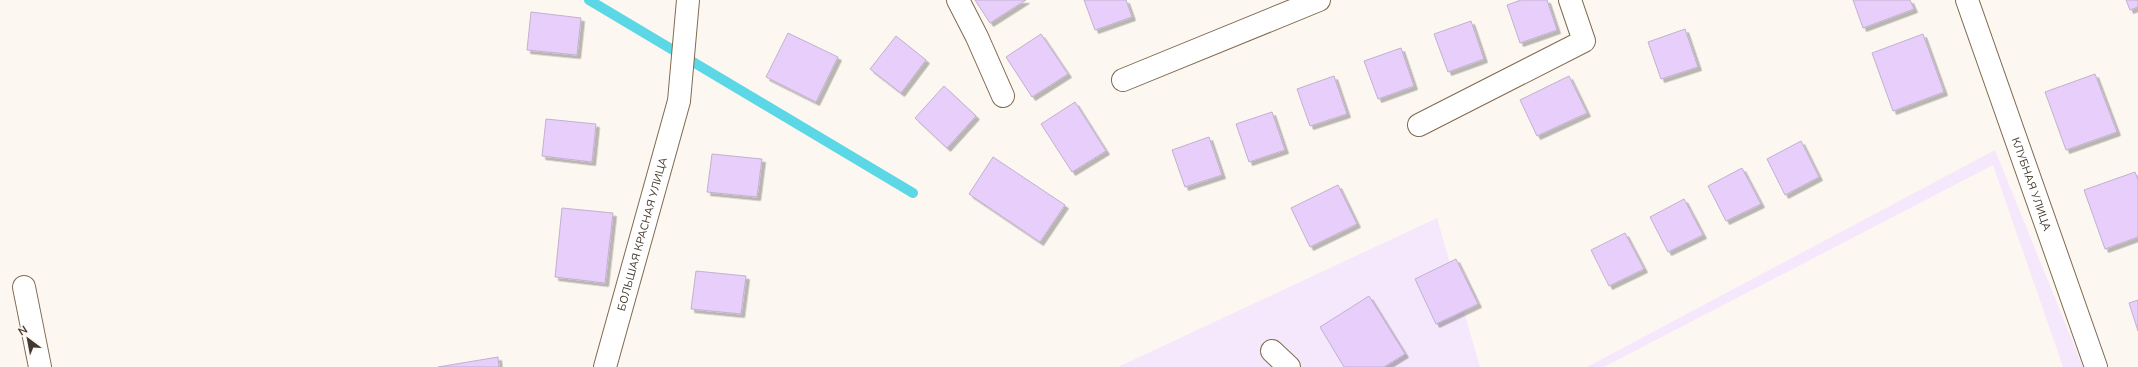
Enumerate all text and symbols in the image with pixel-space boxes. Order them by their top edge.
street label: КЛУБНАЯ УЛИЦА [2009,135,2055,233]
street label: БОЛЬШАЯ КРАСНАЯ УЛИЦА [614,156,670,313]
north arrow [8,319,48,359]
text: N [15,322,30,339]

